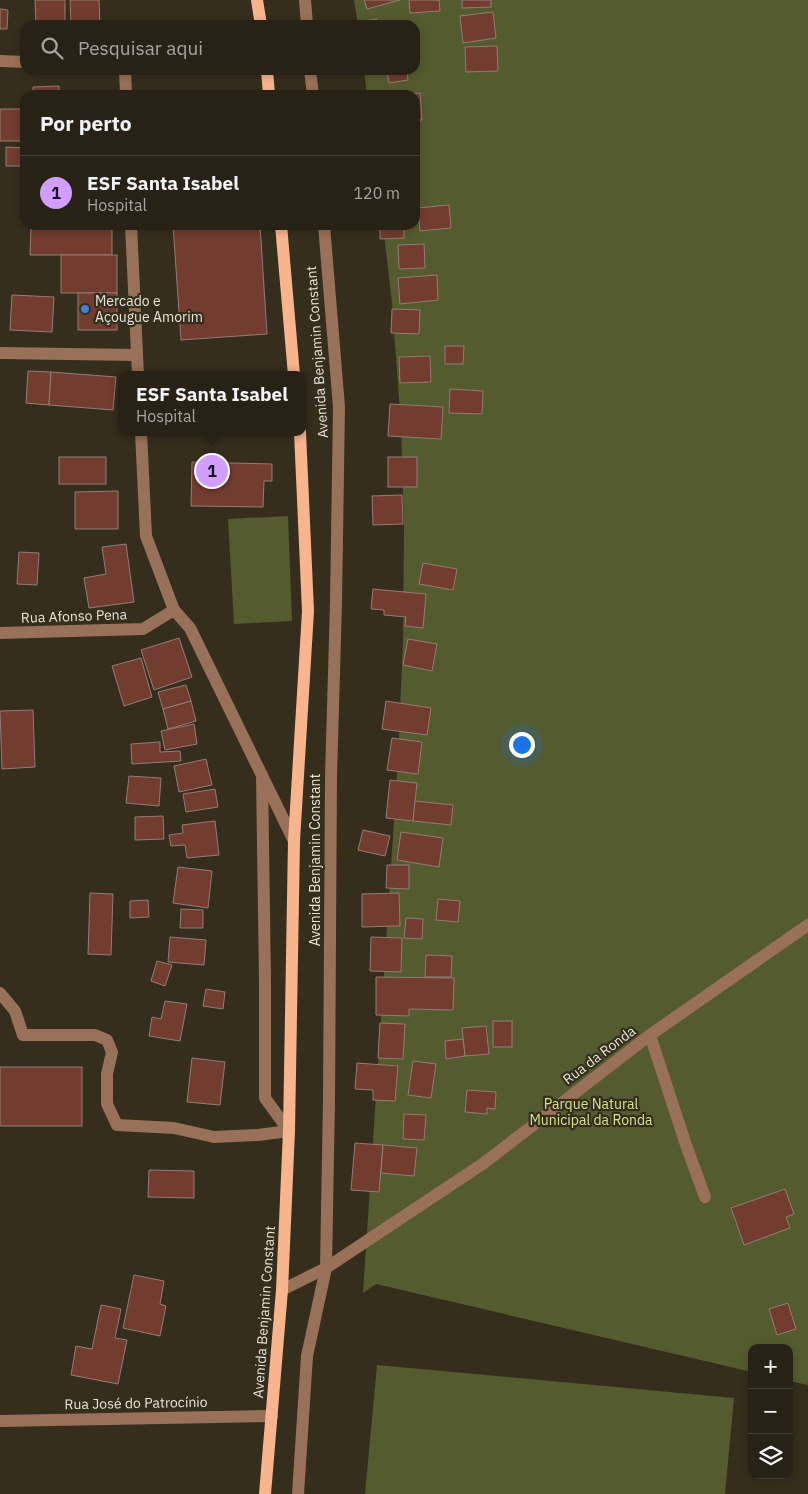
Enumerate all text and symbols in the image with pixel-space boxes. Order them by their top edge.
search box [20,20,420,75]
icon: search [38,34,66,62]
text: Pesquisar aqui [78,36,203,60]
text: Por perto [40,109,132,137]
text: ESF Santa Isabel [87,171,239,195]
text: 1 [51,183,61,203]
text: 120 m [353,183,400,203]
text: Hospital [87,195,147,215]
street label: Avenida Benjamin Constant [302,265,332,439]
place label: Mercado e Açougue Amorim [95,292,203,326]
marker: Mercado e Açougue Amorim [79,303,91,315]
popup [118,371,306,436]
text: ESF Santa Isabel [136,382,288,406]
text: Hospital [136,406,196,426]
pin: 1 [196,452,228,490]
street label: Rua Afonso Pena [21,605,128,627]
your location [509,732,535,758]
street label: Avenida Benjamin Constant [306,774,324,946]
street label: Rua da Ronda [559,1021,639,1088]
park label: Parque Natural Municipal da Ronda [529,1095,653,1129]
street label: Avenida Benjamin Constant [249,1225,279,1399]
map controls [748,1344,793,1479]
button: + [748,1344,793,1389]
button: − [748,1389,793,1434]
street label: Rua José do Patrocínio [64,1393,208,1413]
button: layers [748,1434,793,1479]

